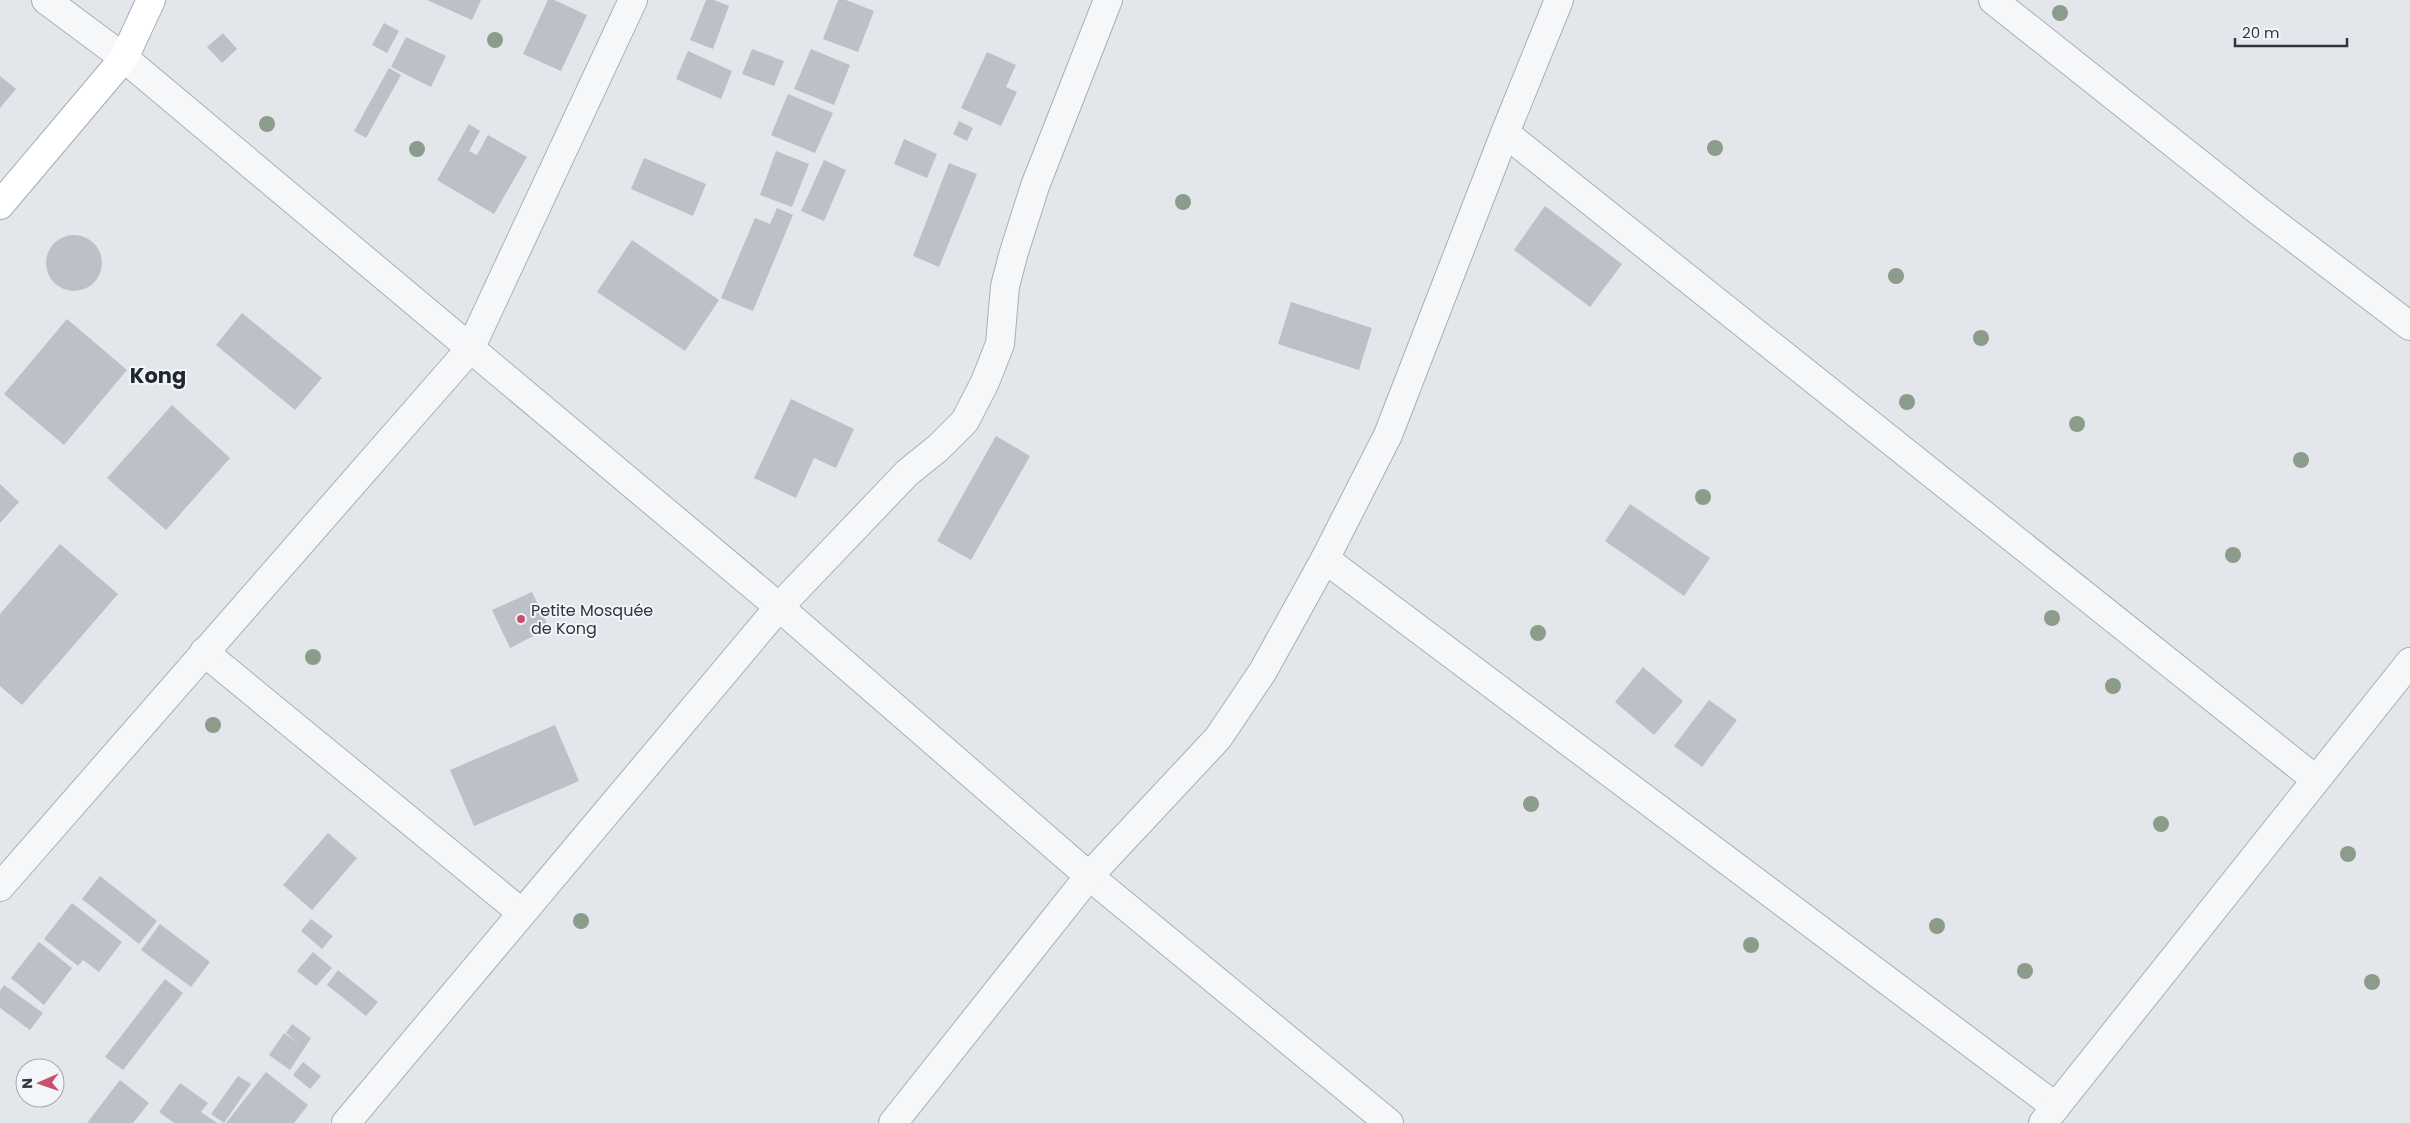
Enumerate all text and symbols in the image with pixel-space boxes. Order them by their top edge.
scale bar [2235,15,2348,47]
text: 20 m [2242,22,2280,43]
district label: Kong [130,361,186,390]
place label: Petite Mosquée de Kong [531,599,653,640]
marker: Petite Mosquée de Kong [515,613,527,625]
north arrow [15,1058,65,1108]
text: N [17,1078,37,1089]

